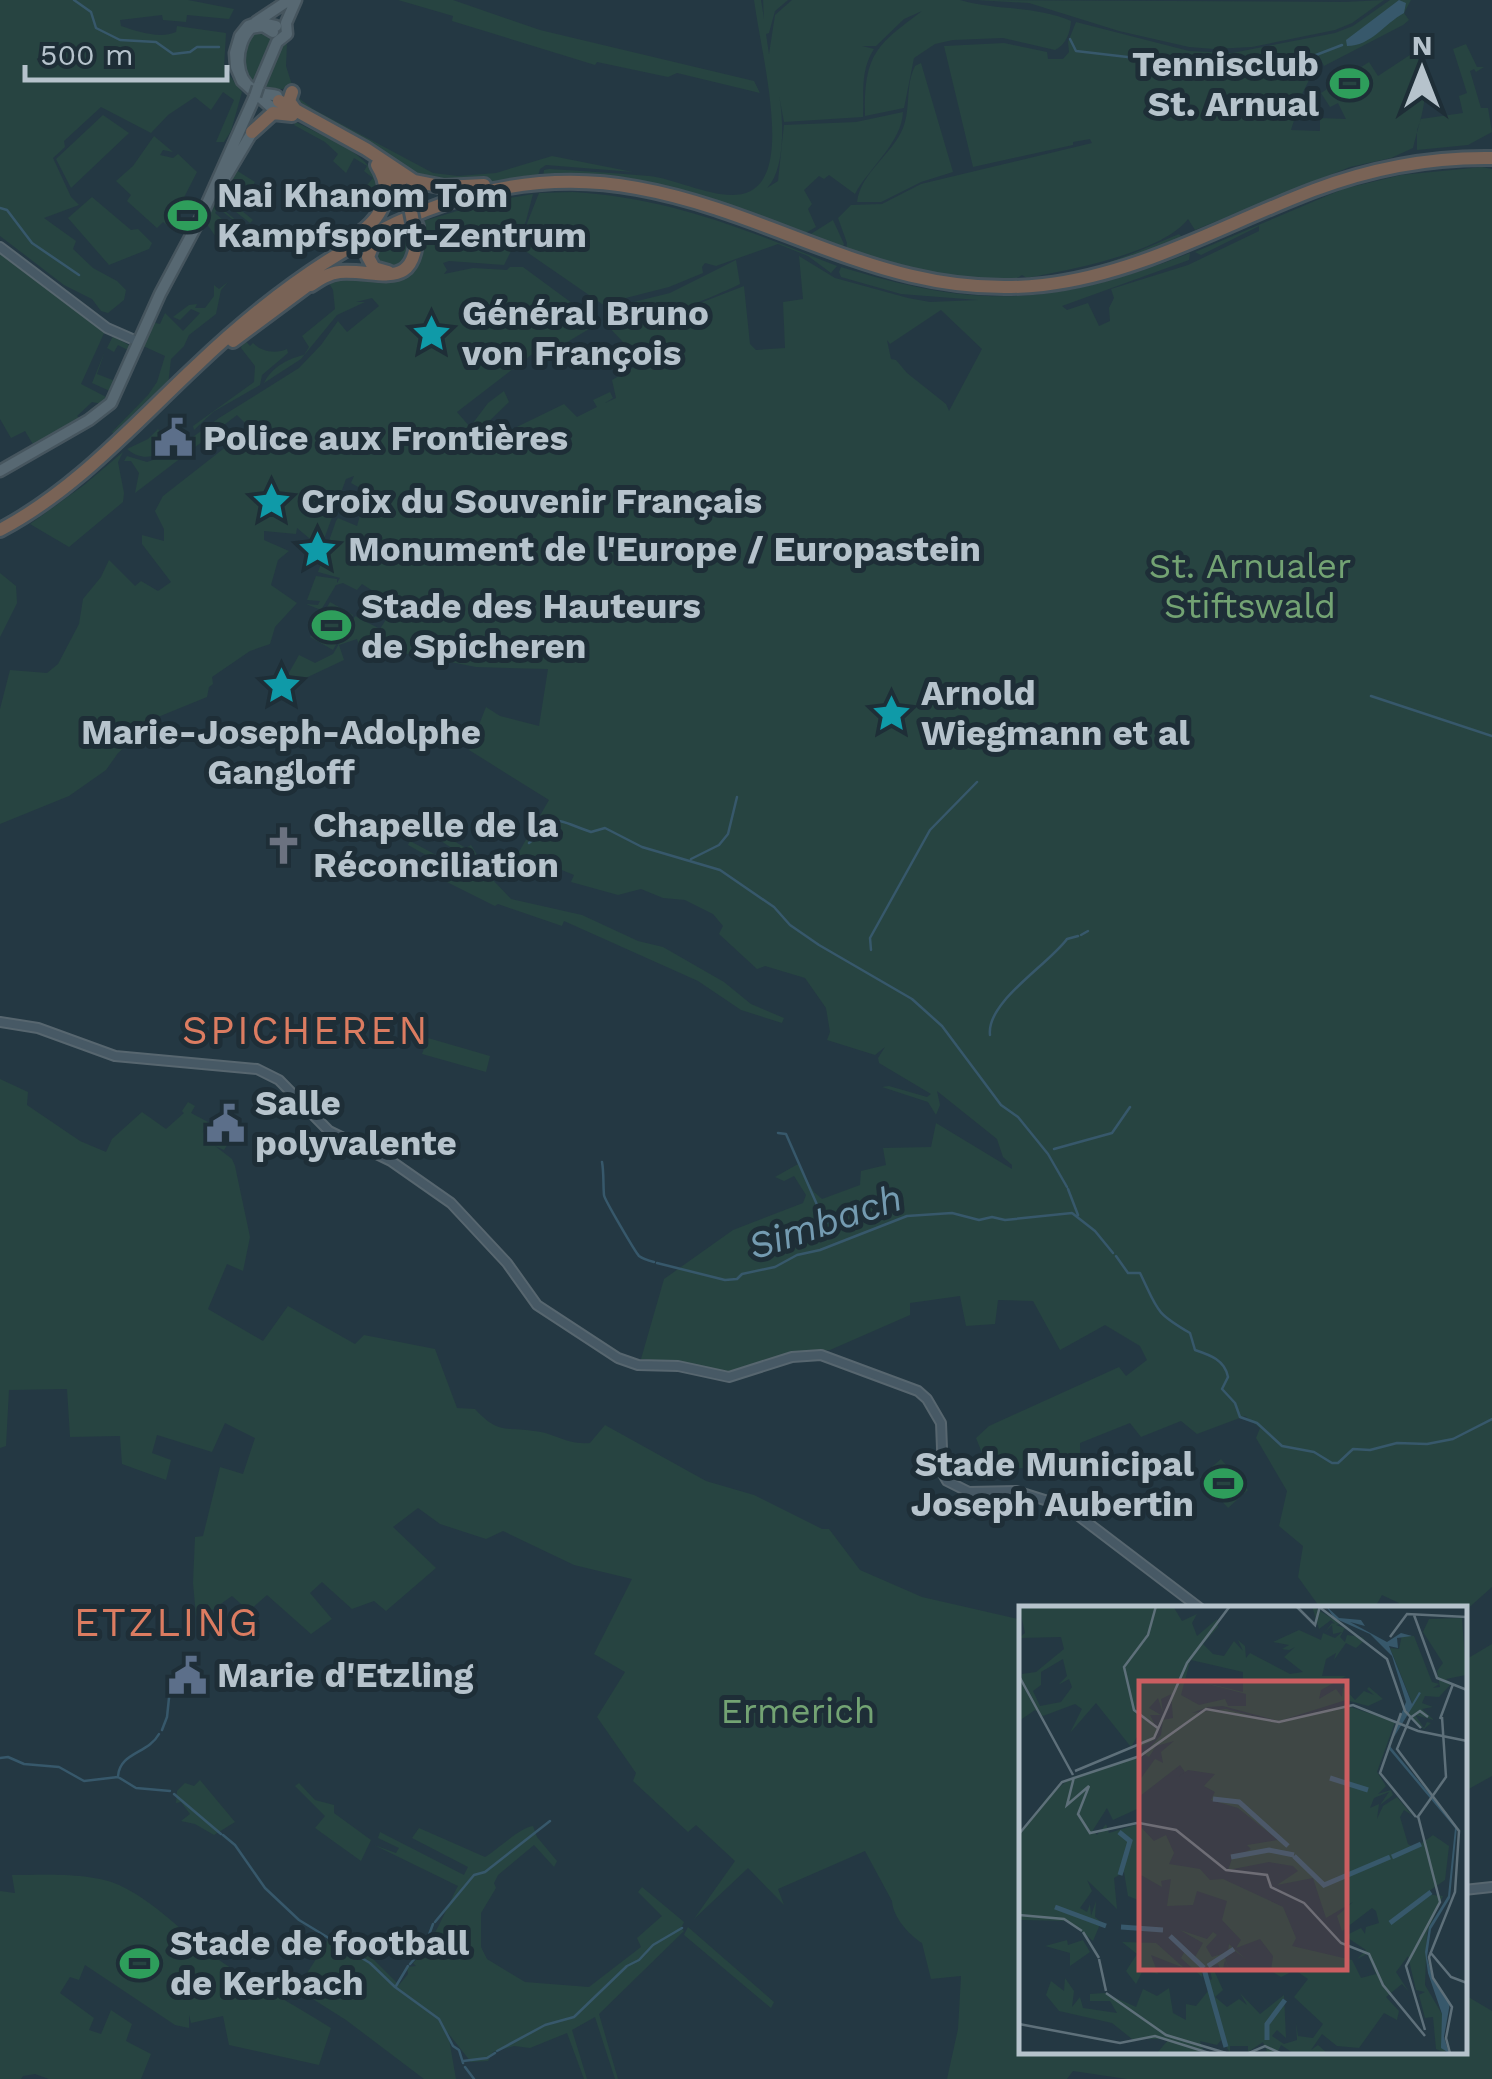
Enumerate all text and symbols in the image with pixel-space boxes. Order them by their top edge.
scale bar [25,20,228,82]
north arrow [1372,20,1472,120]
text: N [1412,29,1432,62]
text: 500 m [40,37,134,72]
place label: Tennisclub St. Arnual [1132,43,1320,125]
sports icon: Tennisclub St. Arnual [1328,63,1370,105]
place label: Nai Khanom Tom Kampfsport-Zentrum [217,174,587,256]
sports icon: Nai Khanom Tom Kampfsport-Zentrum [166,194,208,236]
place label: Général Bruno von François [461,292,709,374]
place icon: Général Bruno von François [411,312,453,354]
public building icon: Police aux Frontières [152,417,194,459]
place label: Police aux Frontières [203,417,568,459]
place icon: Croix du Souvenir Français [250,480,292,522]
place label: Croix du Souvenir Français [301,480,762,522]
place icon: Monument de l'Europe / Europastein [297,528,339,570]
place label: Monument de l'Europe / Europastein [348,528,981,570]
park label: St. Arnualer Stiftswald [1149,545,1351,627]
place label: Stade des Hauteurs de Spicheren [361,585,701,667]
sports icon: Stade des Hauteurs de Spicheren [310,605,352,647]
place icon: Marie-Joseph-Adolphe Gangloff [260,664,302,706]
place label: Arnold Wiegmann et al [921,672,1190,754]
place icon: Arnold Wiegmann et al [870,692,912,734]
place label: Marie-Joseph-Adolphe Gangloff [81,711,481,793]
place label: Chapelle de la Réconciliation [313,804,559,886]
church icon: Chapelle de la Réconciliation [262,824,304,866]
district label: SPICHEREN [182,1007,430,1054]
place label: Salle polyvalente [255,1082,457,1164]
public building icon: Salle polyvalente [204,1102,246,1144]
water label: Simbach [742,1175,908,1269]
place label: Stade Municipal Joseph Aubertin [911,1443,1195,1525]
sports icon: Stade Municipal Joseph Aubertin [1203,1463,1245,1505]
district label: ETZLING [74,1599,260,1646]
inset map [1019,1606,1467,2054]
public building icon: Marie d'Etzling [166,1654,208,1696]
place label: Marie d'Etzling [217,1654,474,1696]
park label: Ermerich [720,1690,876,1732]
place label: Stade de football de Kerbach [170,1922,470,2004]
sports icon: Stade de football de Kerbach [119,1942,161,1984]

